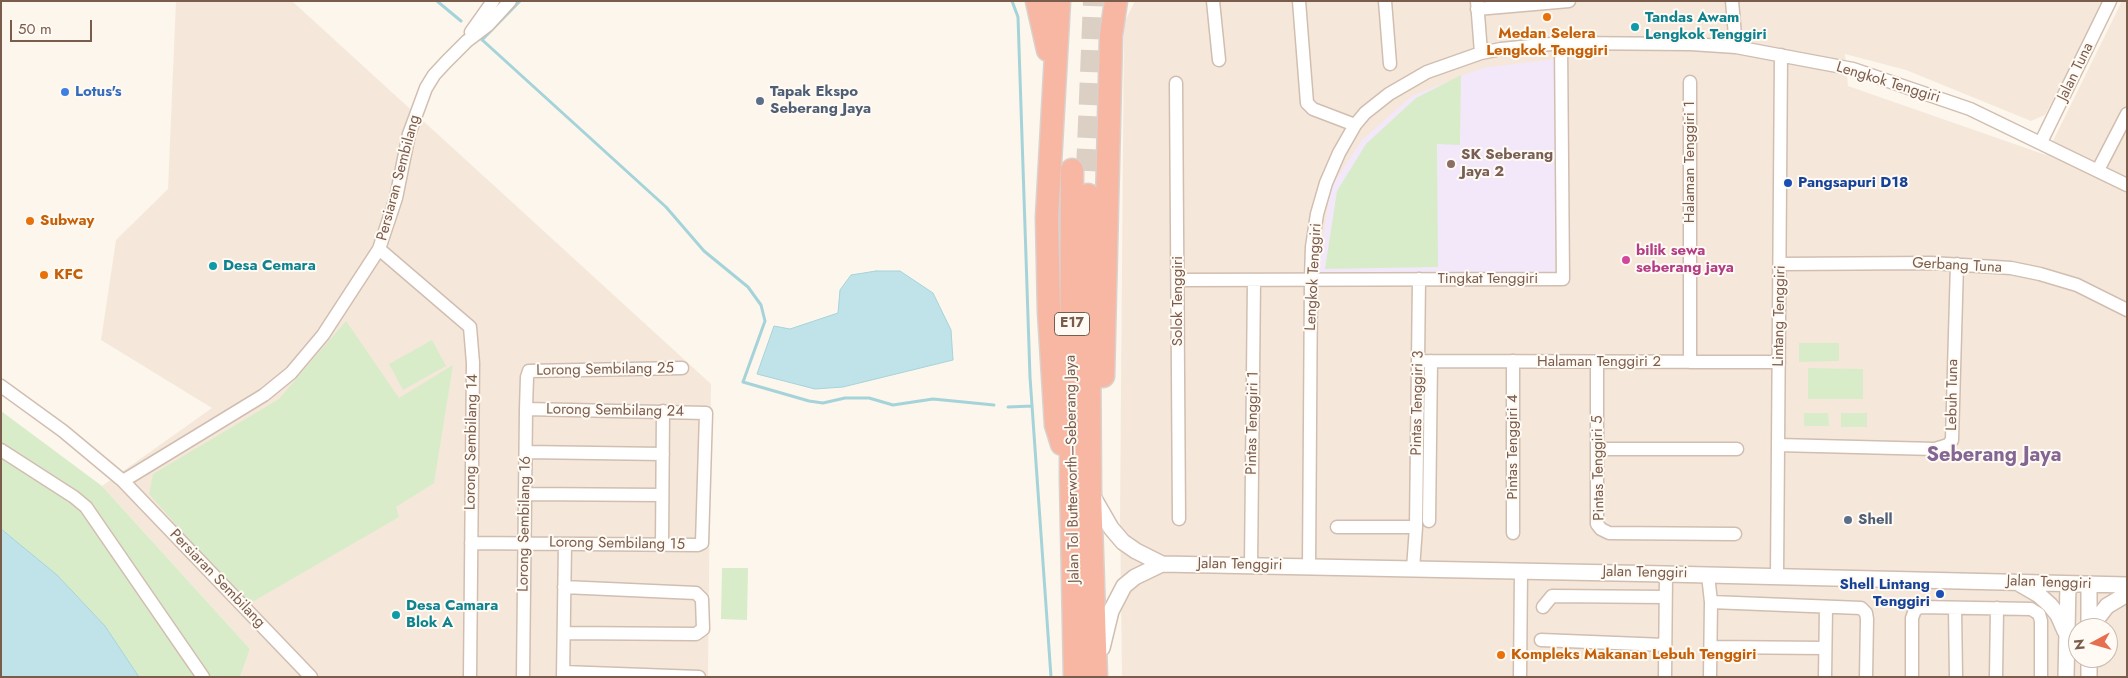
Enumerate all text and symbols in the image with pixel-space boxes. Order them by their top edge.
place label: Tandas Awam Lengkok Tenggiri [1645,9,1767,44]
scale bar [12,10,95,42]
marker: Medan Selera Lengkok Tenggiri [1541,11,1553,23]
text: 50 m [18,18,52,40]
marker: Tandas Awam Lengkok Tenggiri [1629,21,1641,33]
place label: Medan Selera Lengkok Tenggiri [1486,25,1608,60]
street label: Jalan Tuna [2054,40,2098,104]
street label: Lengkok Tenggiri [1834,59,1942,107]
place label: Lotus's [75,83,121,101]
place label: Tapak Ekspo Seberang Jaya [770,83,871,118]
marker: Lotus's [59,86,71,98]
marker: Tapak Ekspo Seberang Jaya [754,95,766,107]
street label: Halaman Tenggiri 1 [1681,101,1699,223]
street label: Persiaran Sembilang [374,113,424,243]
place label: SK Seberang Jaya 2 [1461,146,1553,181]
marker: SK Seberang Jaya 2 [1445,158,1457,170]
place label: Pangsapuri D18 [1798,174,1908,192]
marker: Pangsapuri D18 [1782,177,1794,189]
place label: Subway [40,212,94,230]
marker: Subway [24,215,36,227]
street label: Lengkok Tenggiri [1302,223,1326,331]
place label: bilik sewa seberang jaya [1636,242,1734,277]
marker: bilik sewa seberang jaya [1620,254,1632,266]
street label: Gerbang Tuna [1912,255,2002,277]
street label: Solok Tenggiri [1169,256,1187,346]
place label: Desa Cemara [223,257,316,275]
marker: Desa Cemara [207,260,219,272]
street label: Lintang Tenggiri [1770,265,1790,367]
place label: KFC [54,266,83,284]
marker: KFC [38,269,50,281]
street label: Tingkat Tenggiri [1438,270,1538,288]
road number: E17 [1054,312,1090,336]
street label: Pintas Tenggiri 3 [1408,350,1428,456]
street label: Halaman Tenggiri 2 [1537,353,1661,371]
street label: Jalan Tol Butterworth–Seberang Jaya [1062,355,1084,583]
street label: Lebuh Tuna [1943,359,1963,431]
street label: Lorong Sembilang 25 [536,360,674,380]
street label: Pintas Tenggiri 1 [1243,371,1263,475]
street label: Lorong Sembilang 14 [462,374,482,510]
street label: Pintas Tenggiri 4 [1504,394,1522,500]
street label: Lorong Sembilang 24 [546,401,684,421]
street label: Pintas Tenggiri 5 [1589,415,1609,521]
district label: Seberang Jaya [1927,444,2061,468]
street label: Lorong Sembilang 16 [515,456,535,592]
place label: Shell [1858,511,1893,529]
marker: Shell [1842,514,1854,526]
street label: Persiaran Sembilang [165,526,269,632]
street label: Lorong Sembilang 15 [549,534,685,554]
street label: Jalan Tenggiri [1197,555,1283,575]
street label: Jalan Tenggiri [1602,563,1688,583]
street label: Jalan Tenggiri [2006,573,2092,593]
place label: Shell Lintang Tenggiri [1840,576,1930,611]
marker: Shell Lintang Tenggiri [1934,588,1946,600]
place label: Desa Camara Blok A [406,597,498,632]
marker: Desa Camara Blok A [390,609,402,621]
north arrow [2068,618,2118,668]
text: N [2069,638,2090,651]
place label: Kompleks Makanan Lebuh Tenggiri [1511,646,1756,664]
marker: Kompleks Makanan Lebuh Tenggiri [1495,649,1507,661]

